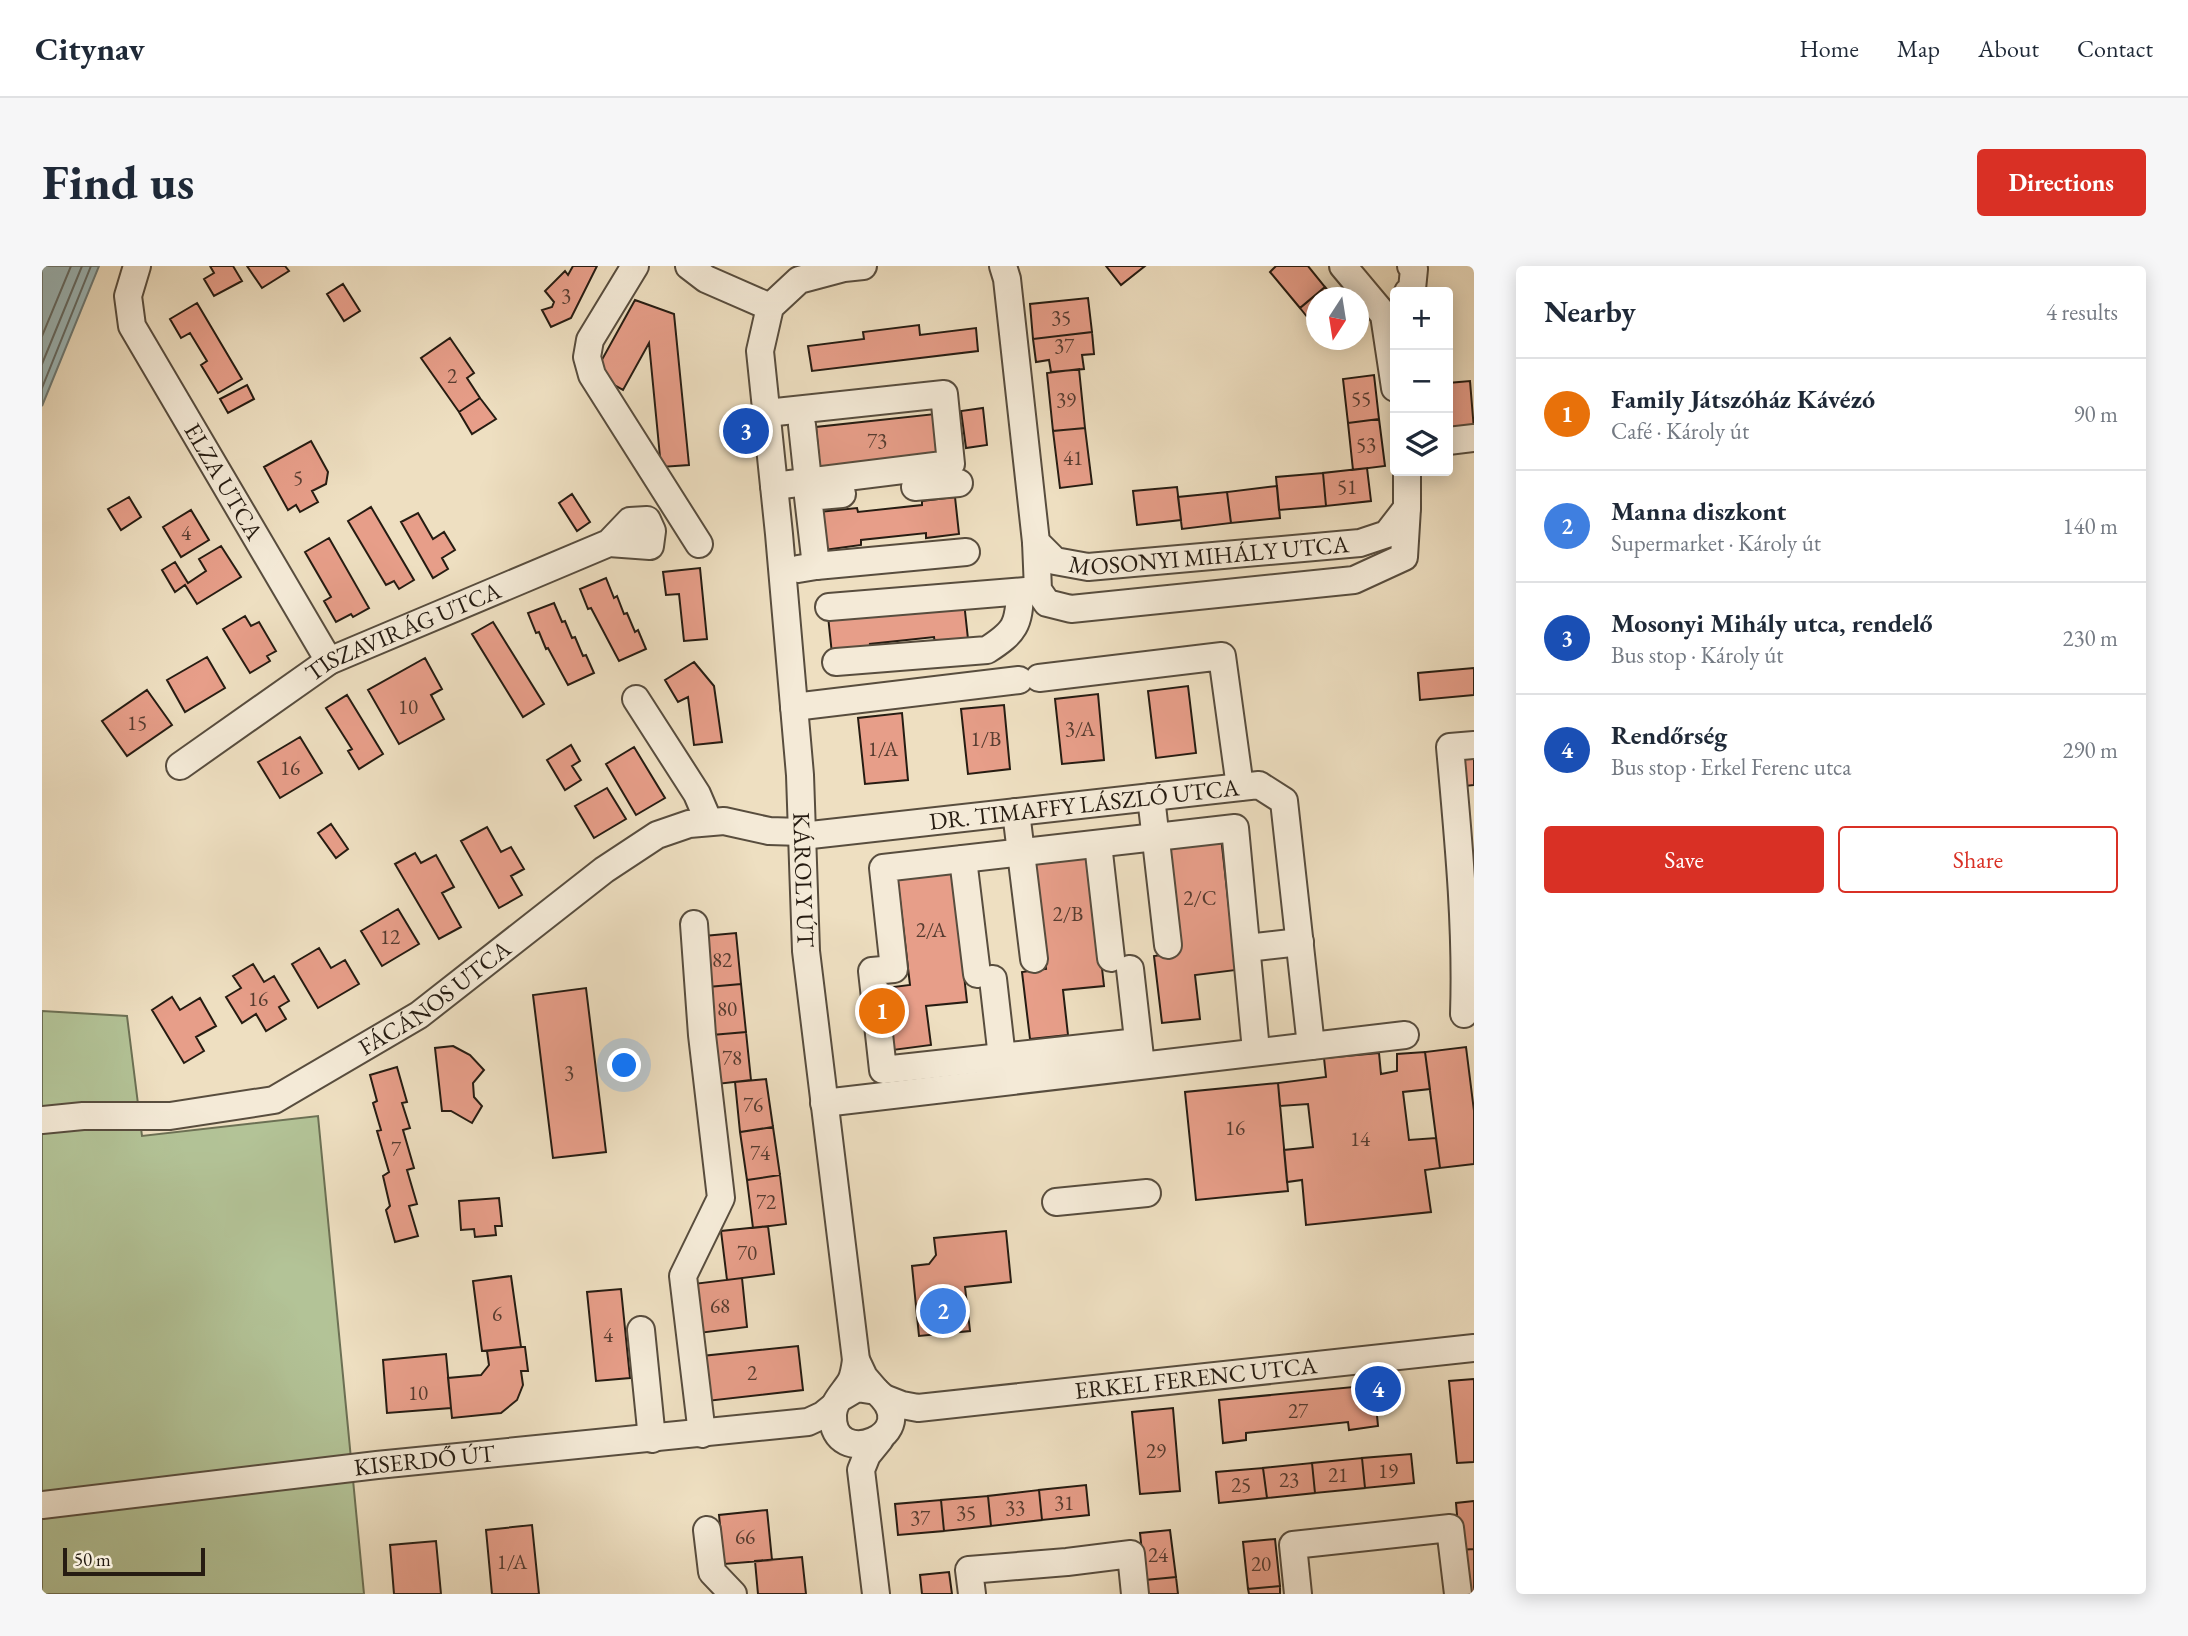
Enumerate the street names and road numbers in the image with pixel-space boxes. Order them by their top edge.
street label: ELZA UTCA [177,417,271,546]
street label: MOSONYI MIHÁLY UTCA [1067,528,1351,582]
street label: TISZAVIRÁG UTCA [299,574,506,688]
street label: DR. TIMAFFY LÁSZLÓ UTCA [928,771,1241,837]
street label: KÁROLY ÚT [786,812,822,948]
street label: FÁCÁNOS UTCA [353,933,517,1062]
street label: ERKEL FERENC UTCA [1073,1349,1319,1406]
street label: KISERDŐ ÚT [352,1437,497,1483]

